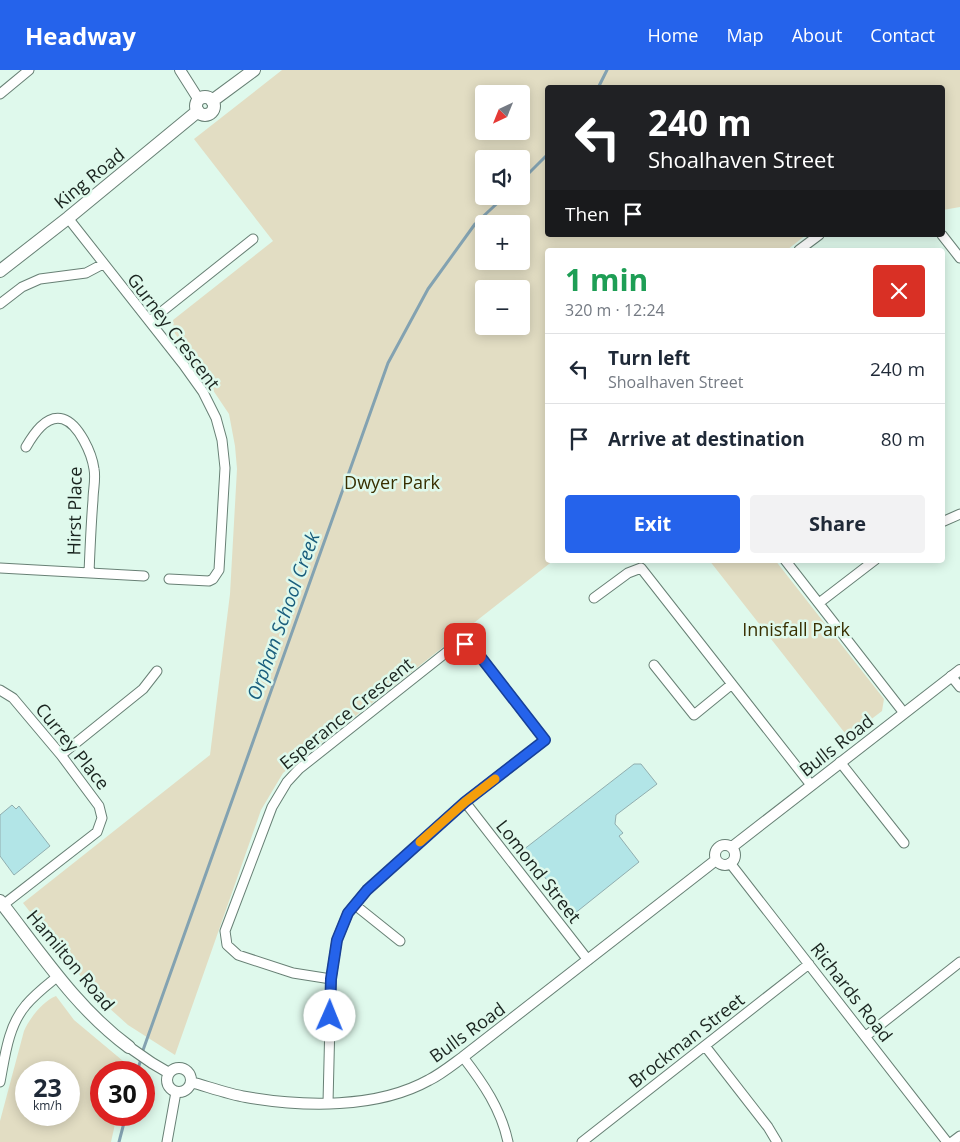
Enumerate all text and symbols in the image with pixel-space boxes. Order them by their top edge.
text: Headway [25,19,136,52]
text: Home [648,23,698,47]
text: Map [726,23,764,47]
text: About [792,23,842,47]
text: Contact [870,23,935,47]
north arrow [475,85,530,140]
map controls [475,85,530,335]
text: 240 m [648,99,752,146]
icon: left [565,105,630,170]
street label: King Road [49,142,129,214]
text: Shoalhaven Street [648,144,834,174]
button: sound [475,150,530,205]
icon: arrive [619,200,647,228]
text: Then [565,201,609,227]
button: + [475,215,530,270]
text: 1 min [565,259,648,300]
button: close [873,265,925,317]
street label: Gurney Crescent [122,268,226,394]
button: − [475,280,530,335]
text: 320 m · 12:24 [565,299,665,321]
text: Turn left [608,345,690,371]
icon: left [565,355,593,383]
text: 240 m [870,356,925,382]
text: Shoalhaven Street [608,371,743,393]
icon: arrive [565,425,593,453]
text: Arrive at destination [608,426,805,452]
text: 80 m [881,426,925,452]
street label: Hirst Place [61,466,87,556]
park label: Dwyer Park [344,470,440,494]
button: Exit [565,495,740,553]
button: Share [750,495,925,553]
water label: Orphan School Creek [241,528,326,704]
park label: Innisfall Park [742,617,850,641]
pin [444,623,486,665]
icon: arrive [451,630,479,658]
street label: Esperance Crescent [274,652,418,774]
street label: Currey Place [31,698,115,794]
street label: Bulls Road [794,708,878,782]
street label: Lomond Street [491,814,587,928]
street label: Hamilton Road [22,904,120,1016]
street label: Richards Road [806,937,898,1047]
street label: Brockman Street [623,987,749,1093]
position arrow [303,989,355,1041]
street label: Bulls Road [424,996,510,1068]
speed limit sign: 30 [90,1061,155,1126]
text: 23 [33,1070,62,1104]
text: km/h [33,1097,62,1114]

